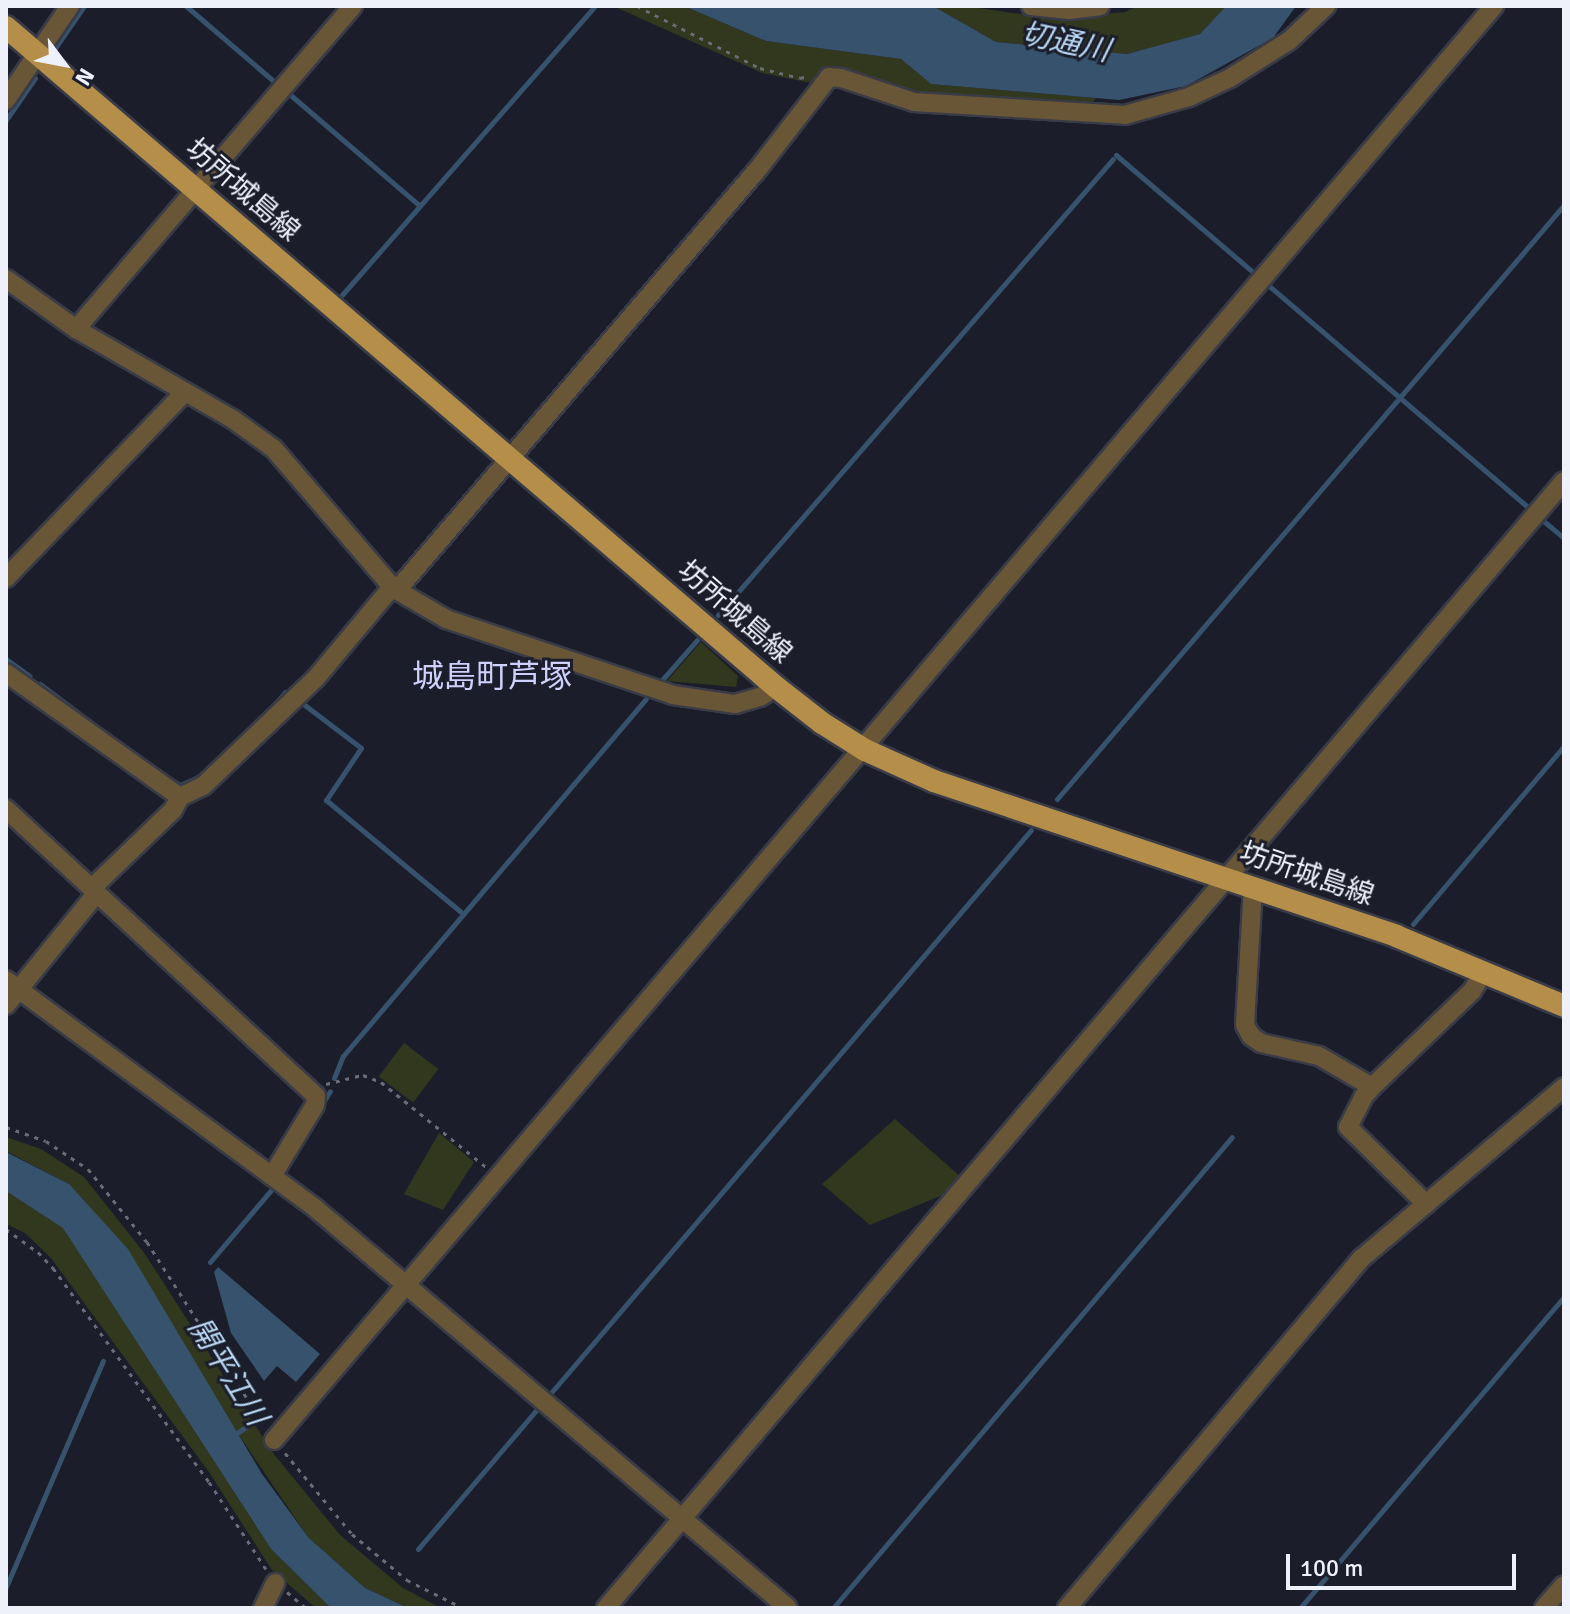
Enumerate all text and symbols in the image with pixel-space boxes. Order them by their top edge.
water label: 切通川 [1017,16,1113,70]
north arrow [24,24,104,104]
text: N [69,63,100,91]
street label: 坊所城島線 [179,131,307,249]
street label: 坊所城島線 [671,553,799,671]
district label: 城島町芦塚 [412,658,572,696]
street label: 坊所城島線 [1235,835,1379,913]
water label: 開平江川 [180,1312,274,1432]
scale bar [1290,1538,1520,1588]
text: 100 m [1300,1553,1363,1583]

